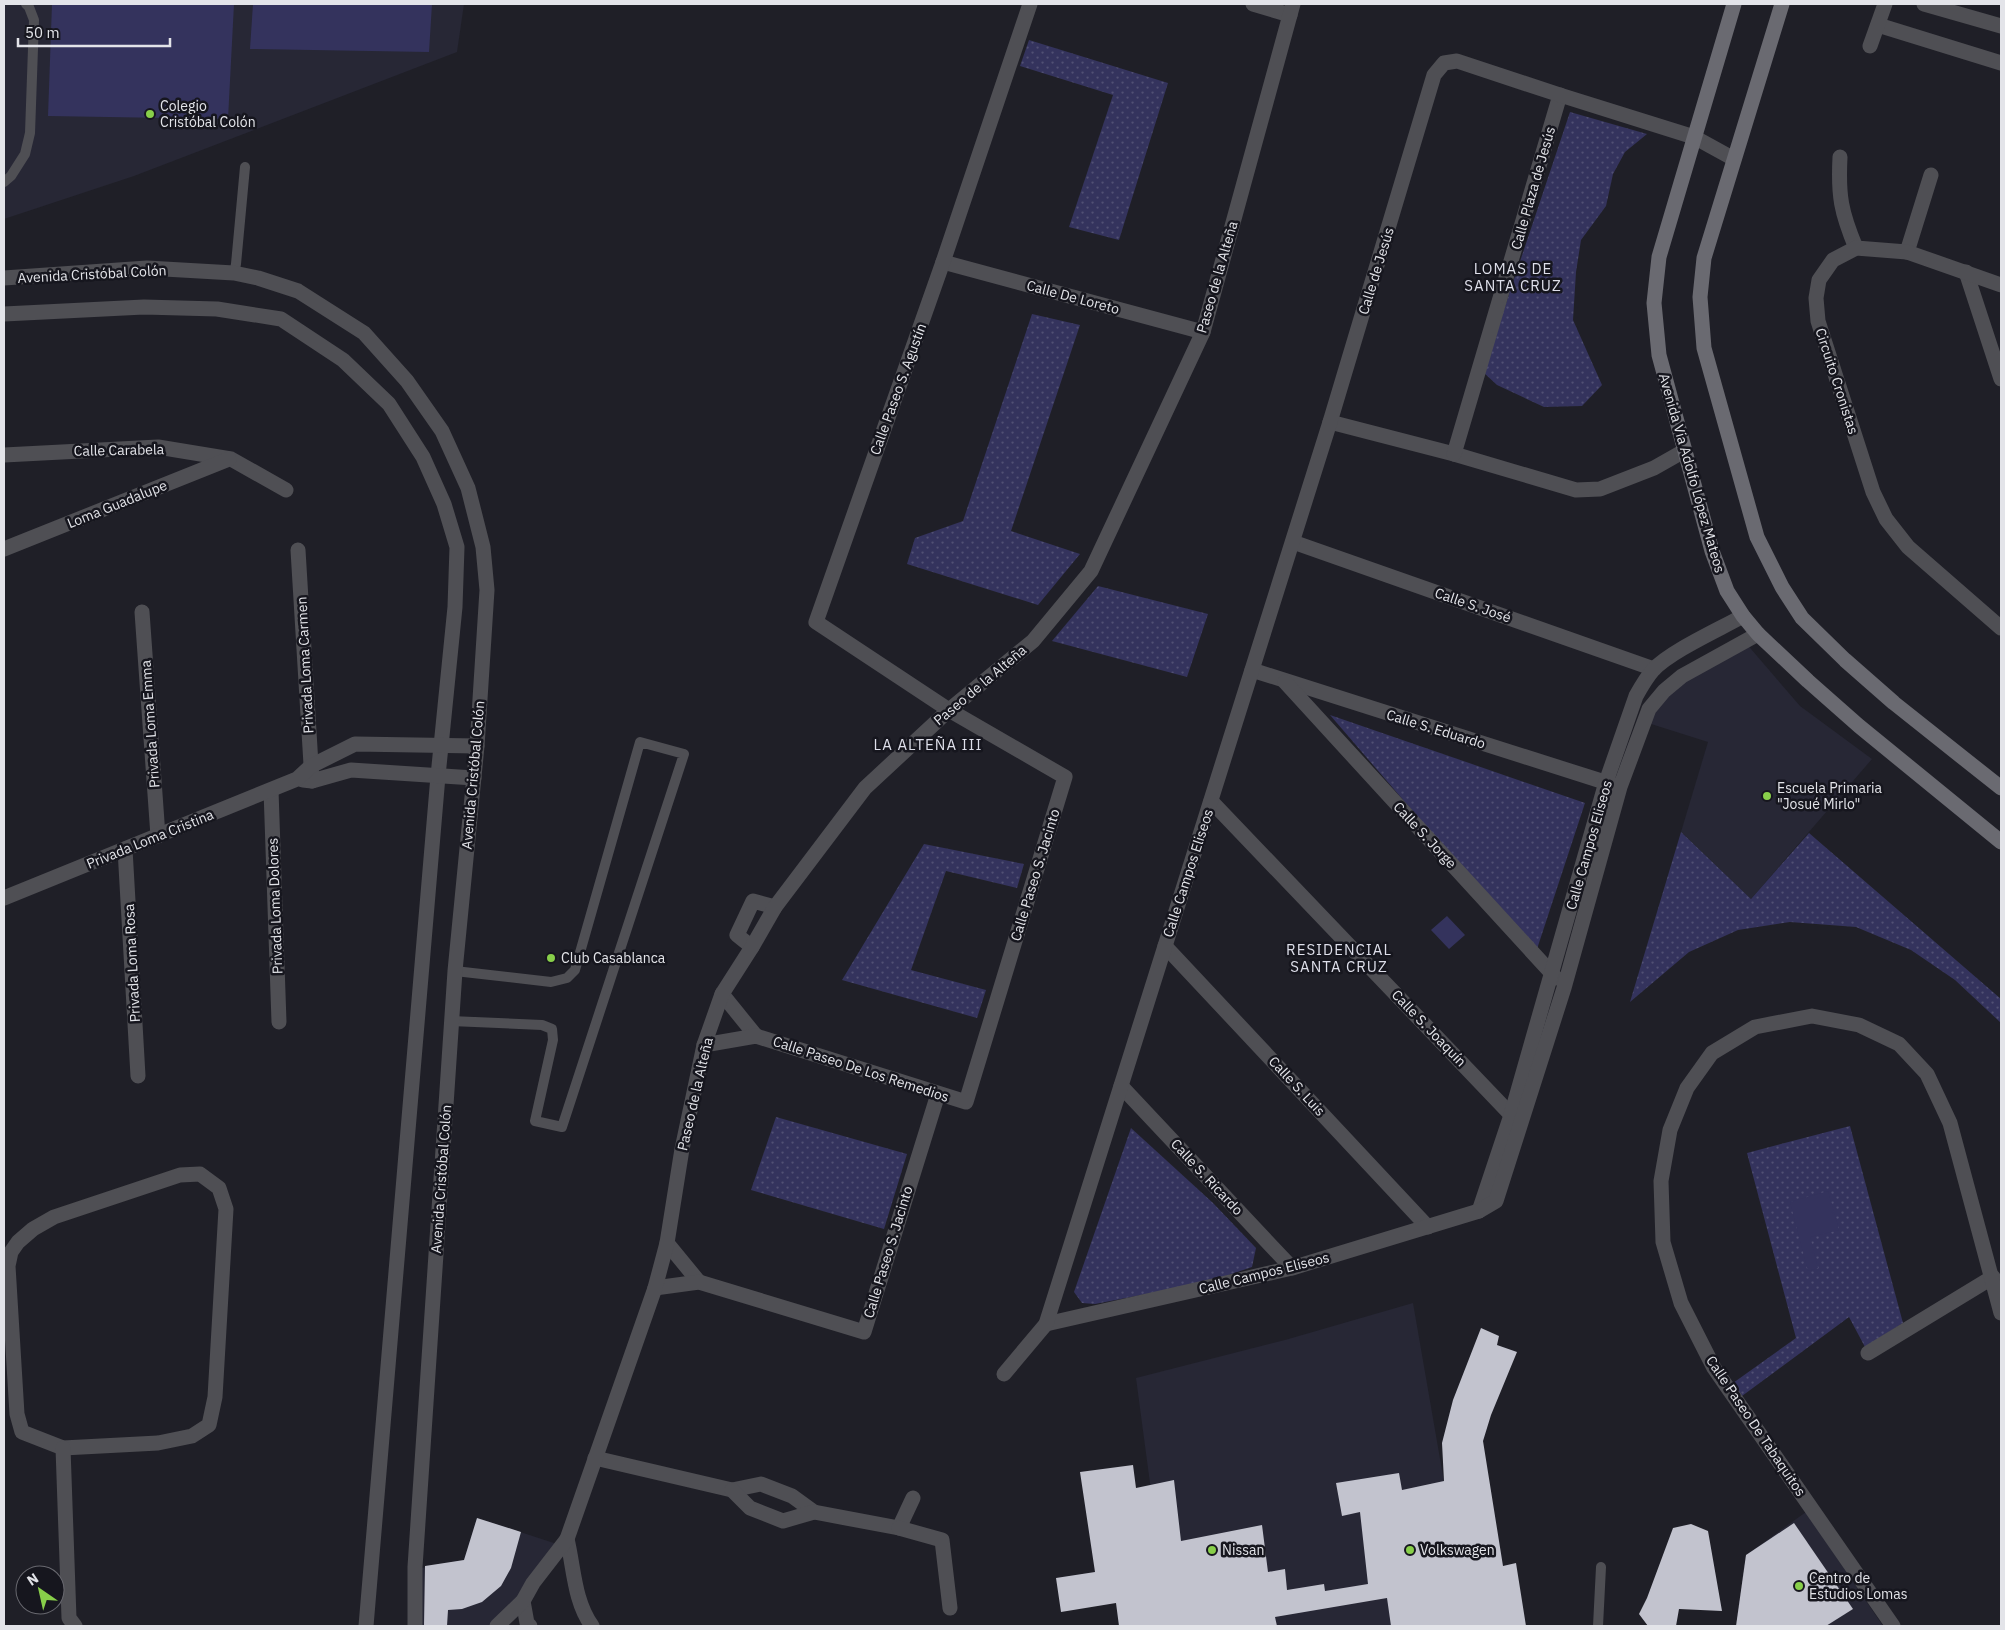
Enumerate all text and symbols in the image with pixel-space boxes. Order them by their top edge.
scale bar [18,15,170,47]
text: 50 m [25,23,60,42]
place label: Colegio Cristóbal Colón [160,97,256,131]
marker: Colegio Cristóbal Colón [144,108,156,120]
street label: Calle Plaza de Jesús [1507,124,1559,252]
street label: Paseo de la Alteña [1192,218,1242,335]
street label: Calle de Jesús [1354,225,1398,317]
district label: LOMAS DE SANTA CRUZ [1464,259,1562,295]
street label: Avenida Cristóbal Colón [17,261,167,287]
street label: Calle De Loreto [1025,276,1121,318]
street label: Calle Paseo S. Agustín [866,321,930,457]
street label: Circuito Cronistas [1811,326,1863,437]
street label: Avenida Via Adolfo López Mateos [1655,371,1729,575]
street label: Calle Carabela [74,440,165,460]
street label: Loma Guadalupe [64,476,170,532]
street label: Calle S. José [1433,584,1514,627]
street label: Privada Loma Carmen [292,596,318,734]
street label: Paseo de la Alteña [930,641,1031,729]
street label: Privada Loma Emma [137,659,163,788]
street label: Avenida Cristóbal Colón [458,700,488,850]
street label: Calle S. Eduardo [1384,705,1488,753]
district label: LA ALTEÑA III [873,735,983,754]
street label: Calle Campos Eliseos [1562,778,1616,912]
place label: Escuela Primaria "Josué Mirlo" [1777,779,1883,813]
marker: Escuela Primaria "Josué Mirlo" [1761,790,1773,802]
street label: Calle S. Jorge [1390,798,1461,872]
street label: Privada Loma Cristina [84,805,217,873]
street label: Calle Campos Eliseos [1159,806,1217,939]
street label: Calle Paseo S. Jacinto [1006,807,1064,943]
street label: Privada Loma Dolores [264,837,286,974]
street label: Privada Loma Rosa [120,903,144,1023]
district label: RESIDENCIAL SANTA CRUZ [1286,940,1392,976]
place label: Club Casablanca [561,949,666,967]
marker: Club Casablanca [545,952,557,964]
street label: Calle S. Joaquín [1388,986,1470,1070]
street label: Calle Paseo De Los Remedios [771,1032,951,1106]
street label: Paseo de la Alteña [673,1035,717,1152]
street label: Calle S. Luis [1265,1052,1329,1120]
street label: Avenida Cristóbal Colón [427,1104,455,1254]
street label: Calle S. Ricardo [1167,1135,1247,1219]
street label: Calle Paseo S. Jacinto [859,1184,917,1320]
street label: Calle Campos Eliseos [1197,1248,1331,1298]
street label: Calle Paseo De Tabaquitos [1702,1352,1810,1500]
place label: Nissan [1222,1541,1264,1559]
place label: Volkswagen [1420,1541,1495,1559]
marker: Nissan [1206,1544,1218,1556]
marker: Volkswagen [1404,1544,1416,1556]
north arrow [15,1565,65,1615]
text: N [23,1569,42,1590]
place label: Centro de Estudios Lomas [1809,1569,1908,1603]
marker: Centro de Estudios Lomas [1793,1580,1805,1592]

